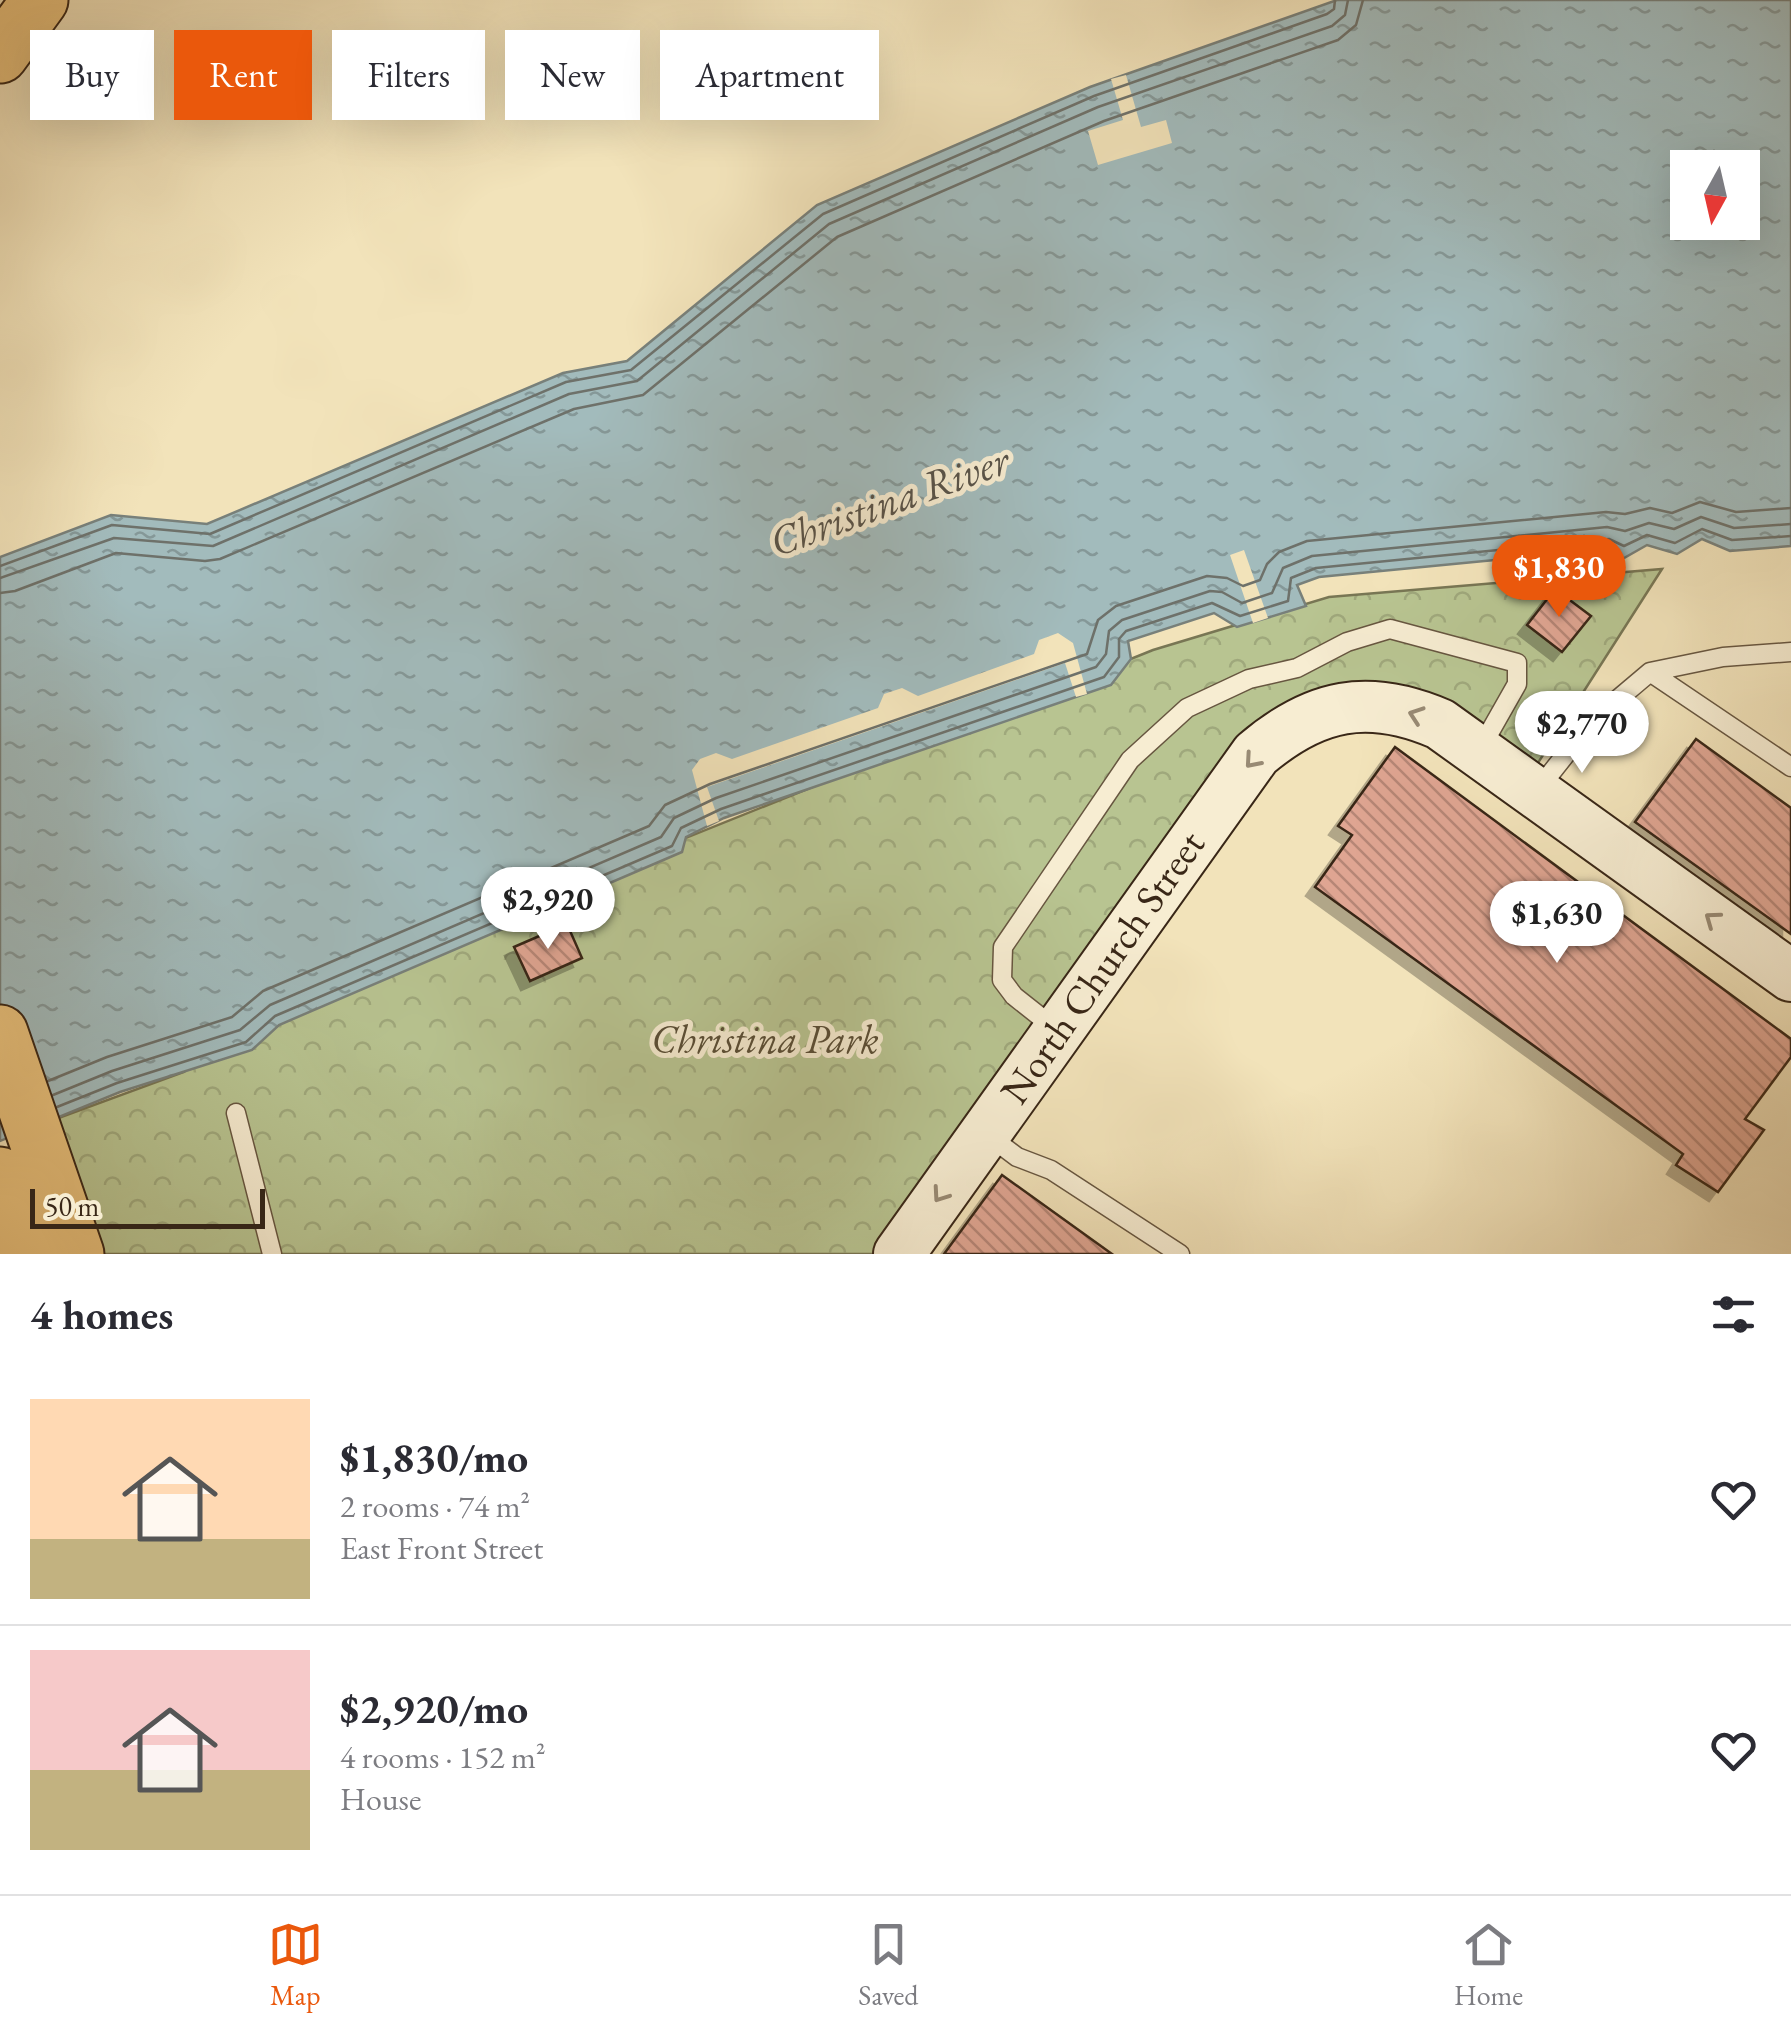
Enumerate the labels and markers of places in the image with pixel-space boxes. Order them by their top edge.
pin: $1,830 [1478,535,1640,620]
pin: $2,770 [1501,691,1663,776]
pin: $2,920 [467,867,629,952]
pin: $1,630 [1476,881,1638,966]

